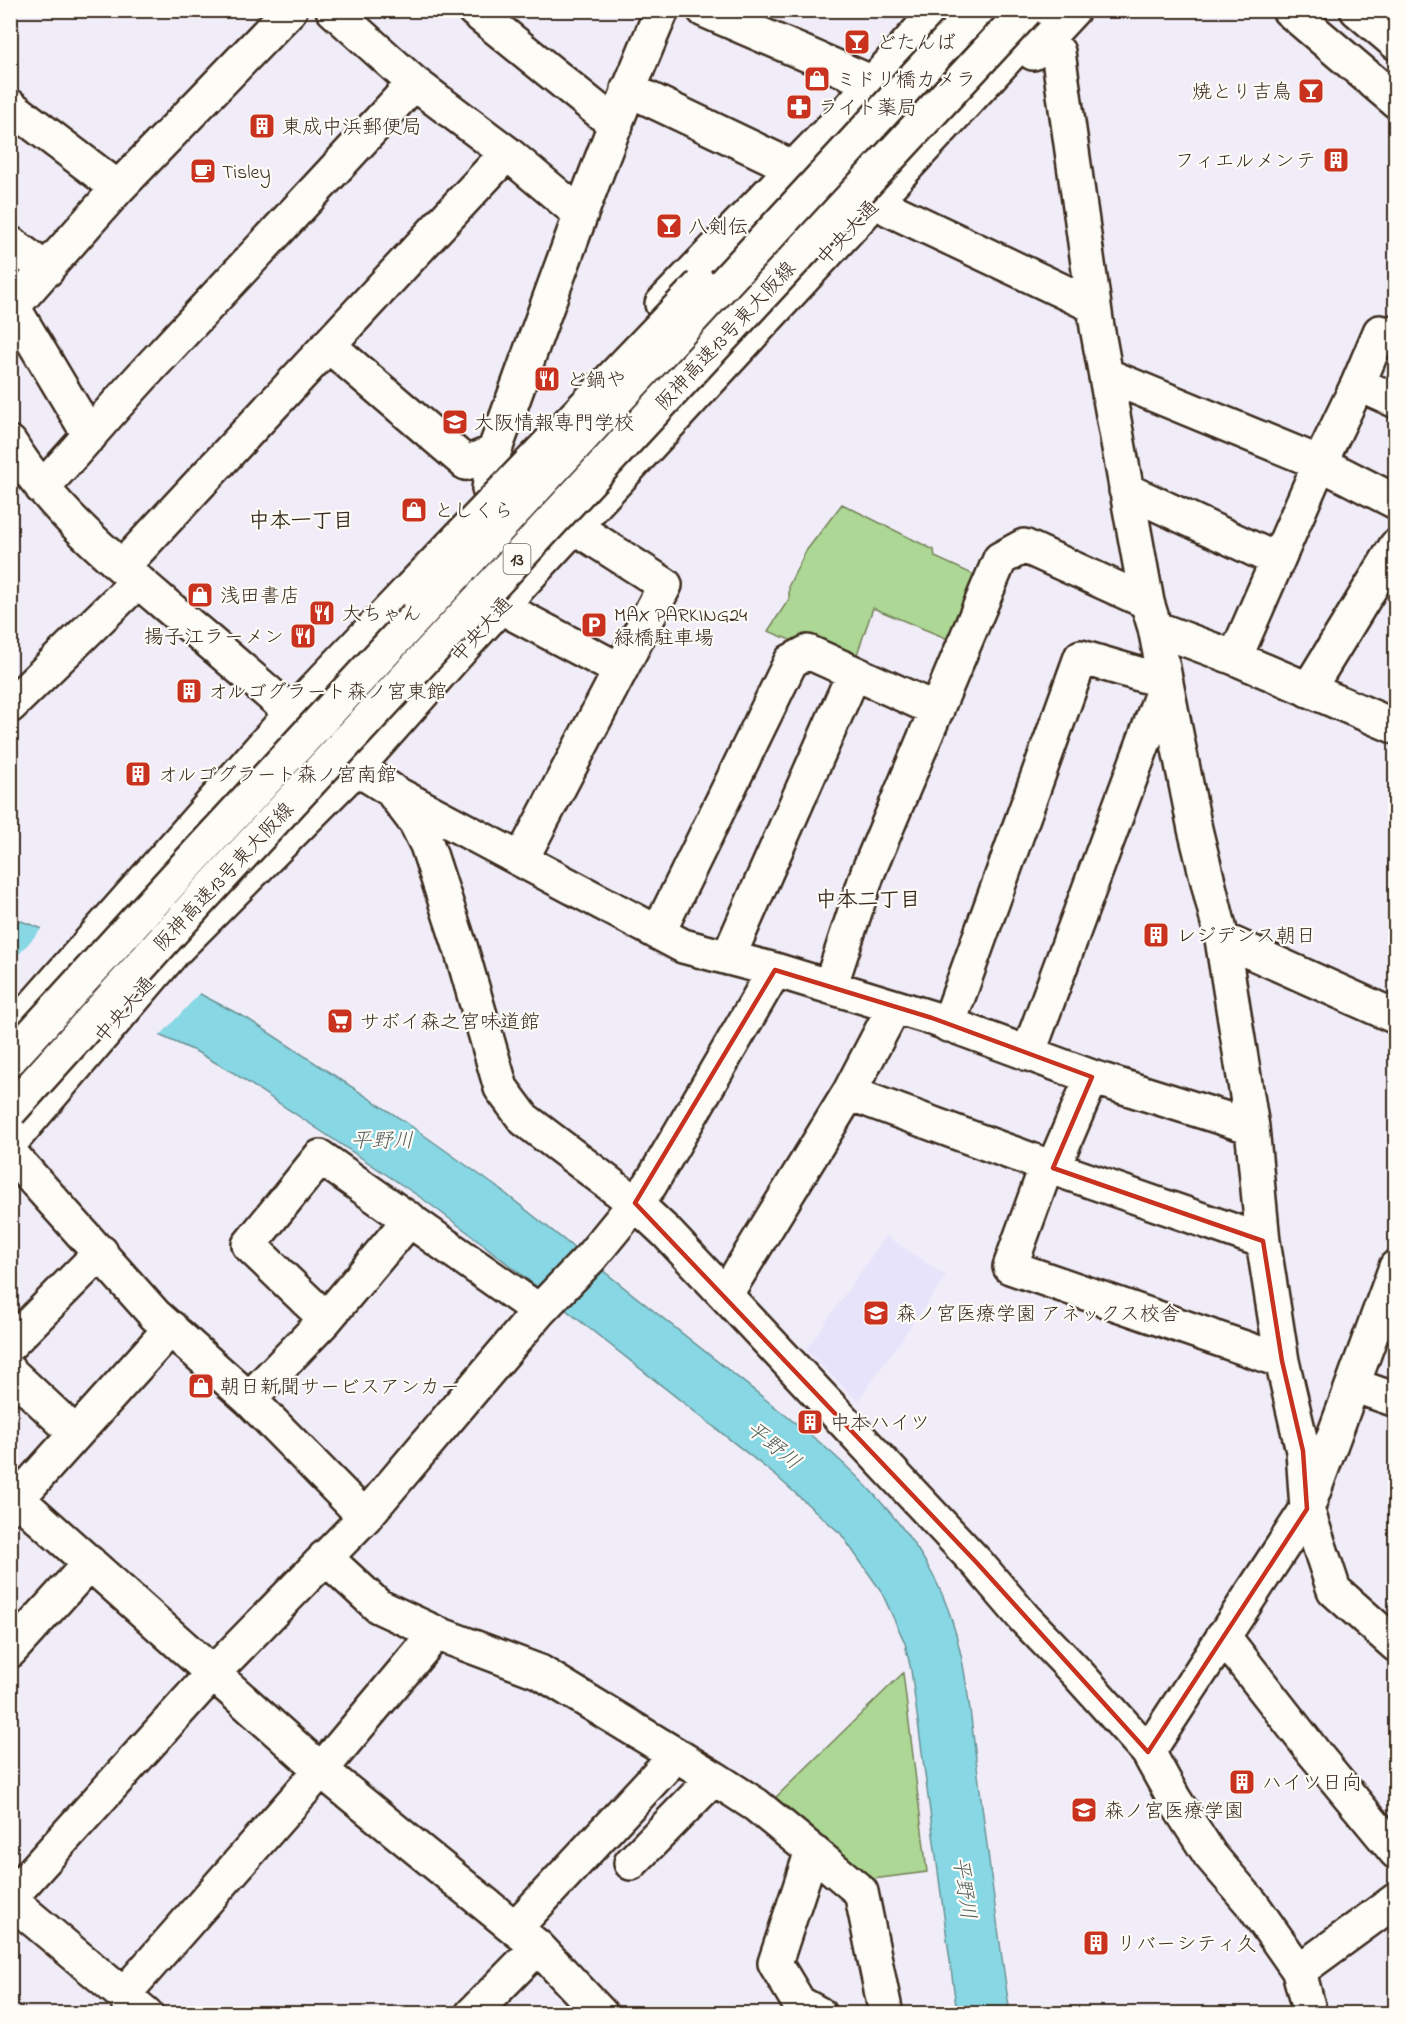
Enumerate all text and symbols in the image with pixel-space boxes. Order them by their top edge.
bar icon: どたんば [842,27,872,57]
place label: どたんば [876,30,956,59]
shop icon: ミドリ橋カメラ [802,64,832,94]
place label: ミドリ橋カメラ [836,67,976,96]
bar icon: 焼とり吉鳥 [1296,76,1326,106]
place label: 焼とり吉鳥 [1192,79,1292,108]
pharmacy icon: ライト薬局 [784,92,814,122]
place label: ライト薬局 [818,95,917,124]
building icon: 東成中浜郵便局 [247,111,277,141]
place label: 東成中浜郵便局 [282,114,422,143]
building icon: フィエルメンテ [1321,145,1351,175]
place label: フィエルメンテ [1175,148,1316,177]
cafe icon: Tisley [188,156,218,186]
place label: Tisley [222,159,271,188]
street label: 中央大通 [811,195,887,273]
bar icon: 八剣伝 [654,211,684,241]
place label: 八剣伝 [688,214,748,243]
street label: 阪神高速13号東大阪線 [650,256,804,418]
restaurant icon: ど鍋や [532,364,562,394]
place label: ど鍋や [566,367,626,396]
school or university icon: 大阪情報専門学校 [440,407,470,437]
place label: 大阪情報専門学校 [474,410,634,439]
shop icon: としくら [399,495,429,525]
place label: としくら [434,498,514,527]
district label: 中本一丁目 [249,507,354,537]
road number: 13 [504,544,530,574]
shop icon: 浅田書店 [185,580,215,610]
place label: 浅田書店 [220,583,300,612]
street label: 中央大通 [445,591,520,670]
restaurant icon: 大ちゃん [307,598,337,628]
place label: 大ちゃん [342,601,422,630]
place label: MAX PARKING24 緑橋駐車場 [614,602,747,654]
parking icon: MAX PARKING24 緑橋駐車場 [579,610,609,640]
restaurant icon: 揚子江ラーメン [288,621,318,651]
place label: 揚子江ラーメン [144,624,284,653]
building icon: オルゴグラート森ノ宮東館 [174,676,204,706]
place label: オルゴグラート森ノ宮東館 [208,679,447,708]
building icon: オルゴグラート森ノ宮南館 [123,759,153,789]
place label: オルゴグラート森ノ宮南館 [158,762,397,791]
street label: 阪神高速13号東大阪線 [148,797,302,959]
district label: 中本二丁目 [816,886,921,916]
building icon: レジデンス朝日 [1141,920,1171,950]
place label: レジデンス朝日 [1176,923,1316,952]
street label: 中央大通 [89,971,163,1050]
supermarket icon: サボイ森之宮味道館 [325,1006,355,1036]
place label: サボイ森之宮味道館 [360,1009,540,1038]
water label: 平野川 [351,1127,414,1157]
school or university icon: 森ノ宮医療学園 アネックス校舎 [861,1298,891,1328]
place label: 森ノ宮医療学園 アネックス校舎 [896,1301,1180,1330]
shop icon: 朝日新聞サービスアンカー [186,1371,216,1401]
place label: 朝日新聞サービスアンカー [220,1374,460,1403]
building icon: 中本ハイツ [795,1407,825,1437]
place label: 中本ハイツ [830,1410,930,1439]
water label: 平野川 [739,1415,807,1478]
building icon: ハイツ日向 [1227,1767,1257,1797]
place label: ハイツ日向 [1262,1770,1362,1799]
school or university icon: 森ノ宮医療学園 [1069,1795,1099,1825]
place label: 森ノ宮医療学園 [1104,1798,1244,1827]
water label: 平野川 [944,1855,982,1922]
building icon: リバーシティ久 [1081,1928,1111,1958]
place label: リバーシティ久 [1116,1931,1256,1960]

